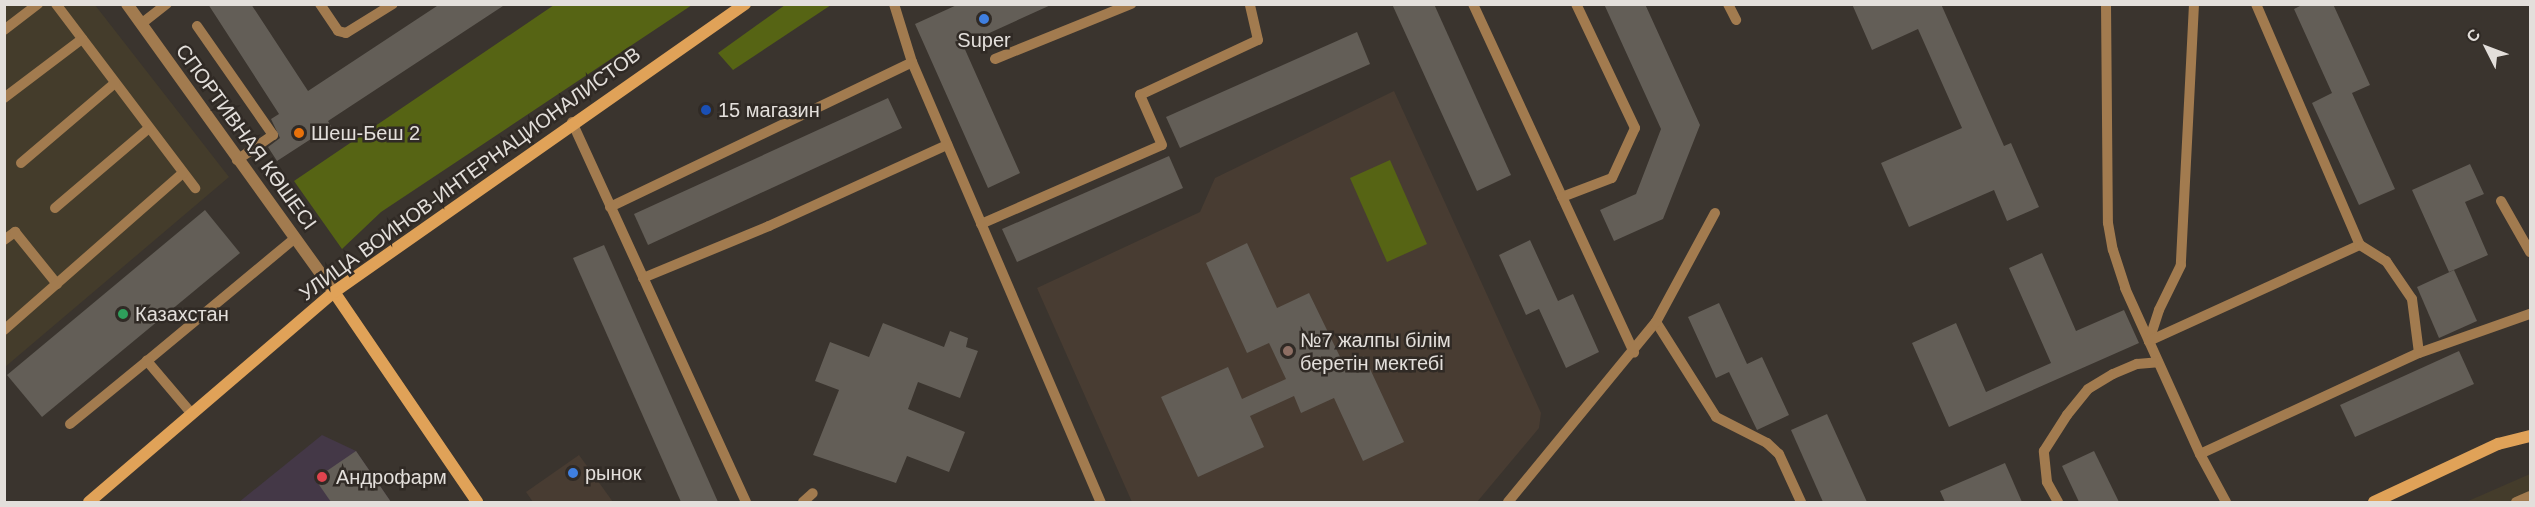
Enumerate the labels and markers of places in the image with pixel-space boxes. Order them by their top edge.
marker: Super [977,12,991,26]
place label: Super [957,28,1011,52]
place label: 15 магазин [718,98,820,122]
marker: 15 магазин [699,103,713,117]
place label: Шеш-Беш 2 [311,121,420,145]
marker: Шеш-Беш 2 [292,126,306,140]
place label: Казахстан [135,302,229,326]
marker: Казахстан [116,307,130,321]
place label: №7 жалпы білім беретін мектебі [1300,328,1451,375]
marker: №7 жалпы білім беретін мектебі [1281,344,1295,358]
place label: рынок [585,461,641,485]
place label: Андрофарм [336,465,447,489]
marker: рынок [566,466,580,480]
marker: Андрофарм [313,468,331,486]

